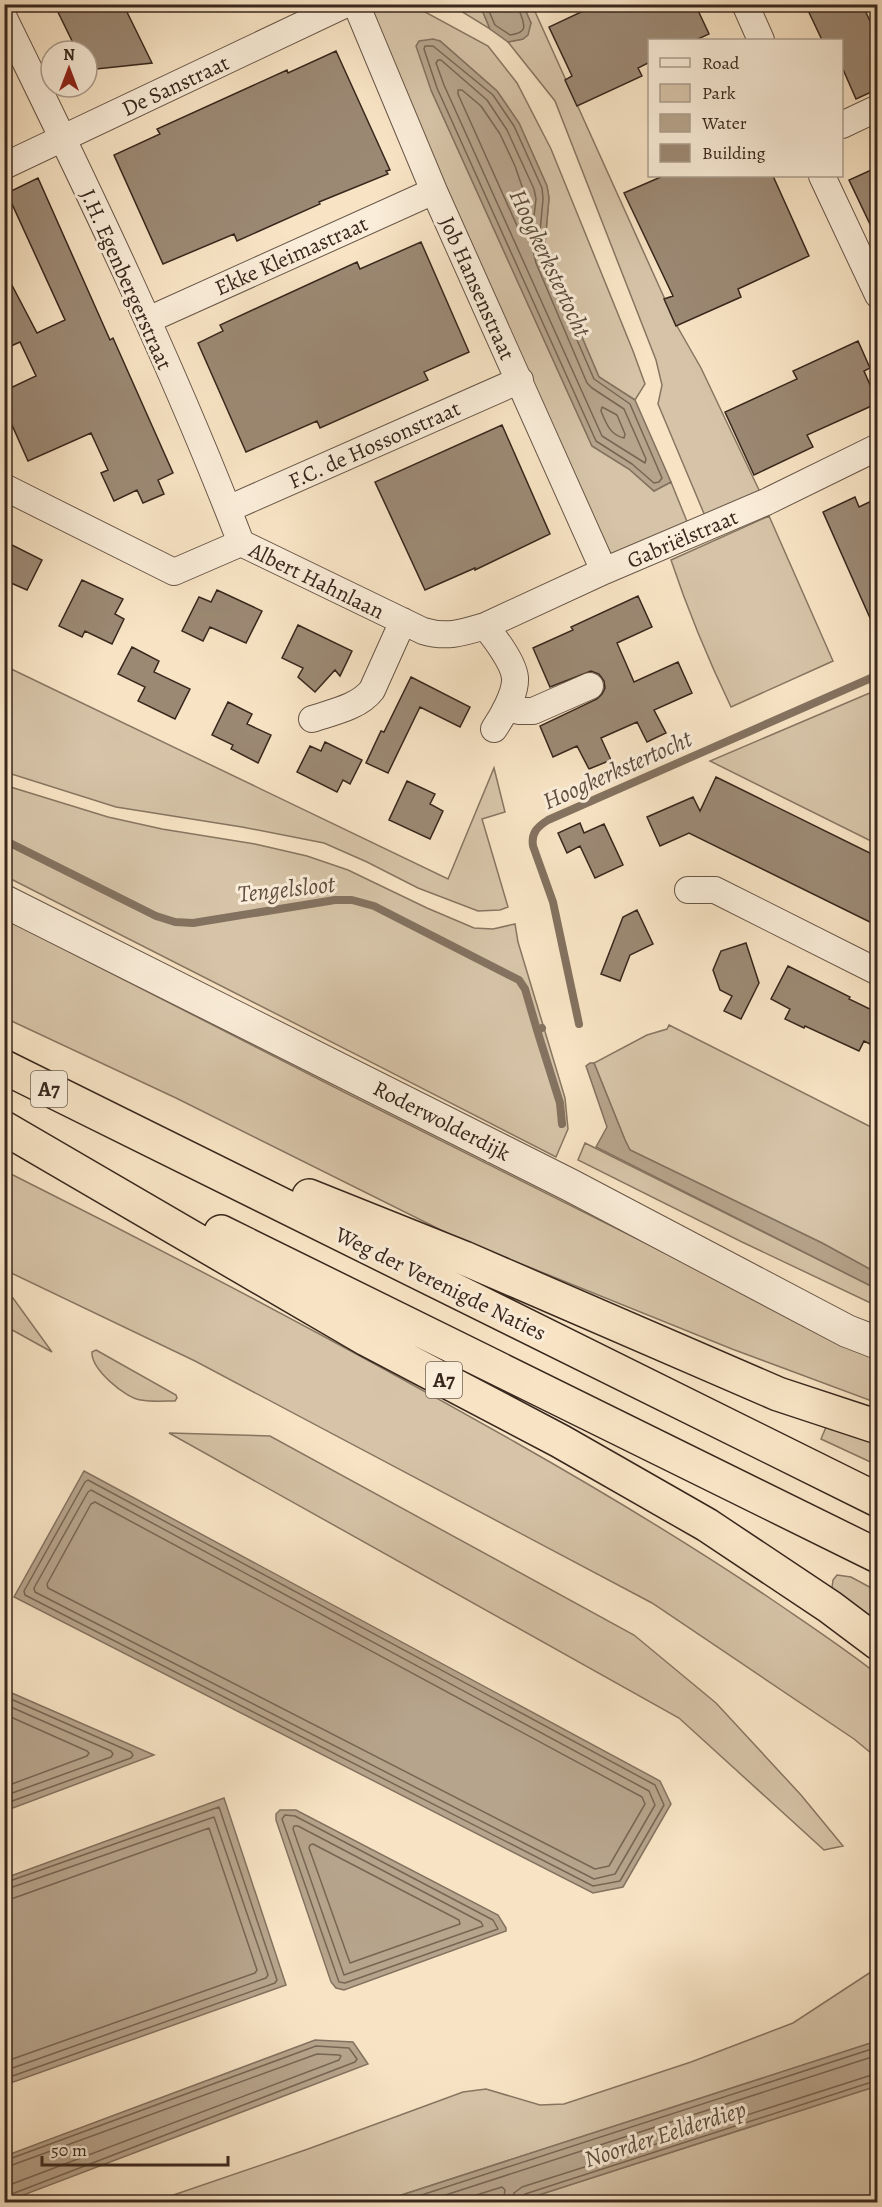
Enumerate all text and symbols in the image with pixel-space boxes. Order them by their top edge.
north arrow [39,39,99,99]
legend [648,39,843,177]
text: N [63,44,75,66]
street label: De Sanstraat [117,48,234,124]
text: Road [702,51,740,75]
text: Park [702,81,736,105]
text: Water [701,111,747,135]
text: Building [702,141,766,165]
street label: J.H. Egenbergerstraat [73,184,179,375]
water label: Hoogkerkstertocht [502,184,599,343]
street label: Ekke Kleimastraat [210,209,373,303]
street label: Job Hansenstraat [432,212,522,365]
street label: F.C. de Hossonstraat [284,394,465,496]
street label: Gabriëlstraat [622,502,742,576]
street label: Albert Hahnlaan [243,535,389,627]
water label: Hoogkerkstertocht [538,722,698,817]
water label: Tengelsloot [236,868,337,910]
road number: A7 [31,1071,67,1107]
street label: Roderwolderdijk [368,1073,515,1168]
street label: Weg der Verenigde Naties [329,1219,551,1348]
road number: A7 [426,1362,462,1398]
water label: Noorder Eelderdiep [580,2093,750,2175]
scale bar [42,2129,228,2167]
text: 50 m [51,2138,87,2162]

